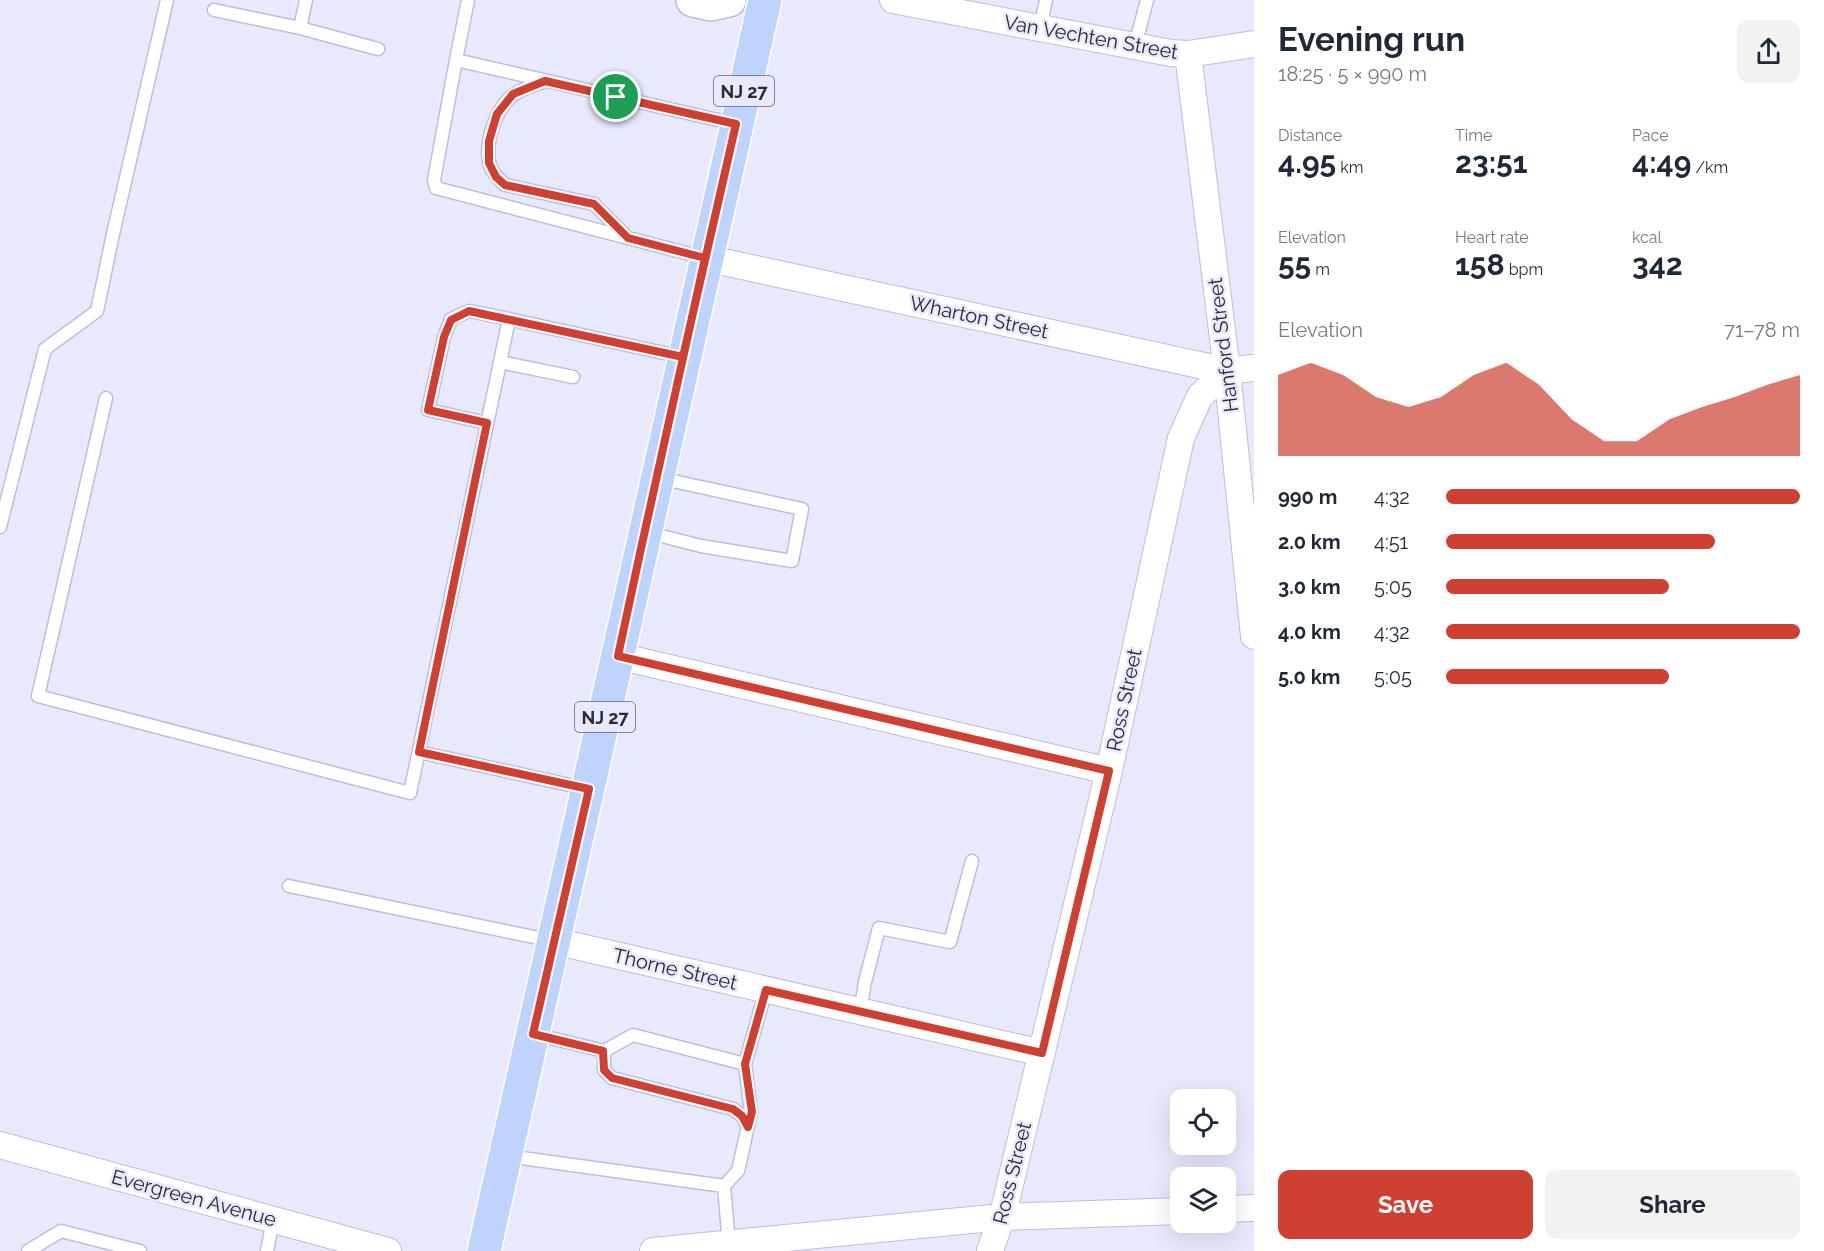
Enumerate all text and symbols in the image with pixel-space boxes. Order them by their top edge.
street label: Van Vechten Street [1002,10,1180,64]
text: Evening run [1278,20,1465,59]
button: share [1737,20,1800,83]
text: 18:25 · 5 × 990 m [1278,62,1427,86]
pin [590,71,641,122]
road number: NJ 27 [714,76,774,106]
icon: arrive [599,80,632,113]
text: Distance [1278,126,1342,145]
text: Time [1455,126,1492,145]
text: Pace [1632,126,1669,145]
text: 4.95 [1278,145,1336,180]
text: 23:51 [1455,145,1528,180]
text: 4:49 [1632,145,1691,180]
text: km [1336,158,1363,177]
text: /km [1691,158,1728,177]
text: Elevation [1278,228,1346,247]
text: Heart rate [1455,228,1529,247]
text: kcal [1632,228,1662,247]
text: 55 [1278,247,1311,282]
text: 158 [1455,247,1505,282]
text: 342 [1632,247,1683,282]
text: m [1311,260,1330,279]
text: bpm [1505,260,1543,279]
street label: Hanford Street [1203,276,1243,413]
street label: Wharton Street [907,291,1051,343]
text: Elevation [1278,318,1363,342]
text: 71–78 m [1724,318,1800,342]
text: 990 m [1278,485,1337,509]
text: 4:32 [1374,485,1410,509]
text: 2.0 km [1278,530,1341,554]
text: 4:51 [1374,530,1408,554]
text: 3.0 km [1278,575,1341,599]
text: 5:05 [1374,575,1412,599]
text: 4.0 km [1278,620,1341,644]
text: 4:32 [1374,620,1410,644]
street label: Ross Street [1101,646,1147,754]
text: 5.0 km [1278,665,1340,689]
text: 5:05 [1374,665,1412,689]
road number: NJ 27 [575,702,635,732]
street label: Thorne Street [611,943,740,995]
map controls [1170,1089,1236,1233]
button: locate [1170,1089,1236,1155]
street label: Ross Street [988,1119,1036,1227]
street label: Evergreen Avenue [109,1164,279,1232]
button: layers [1170,1167,1236,1233]
button: Save [1278,1170,1533,1239]
button: Share [1545,1170,1800,1239]

